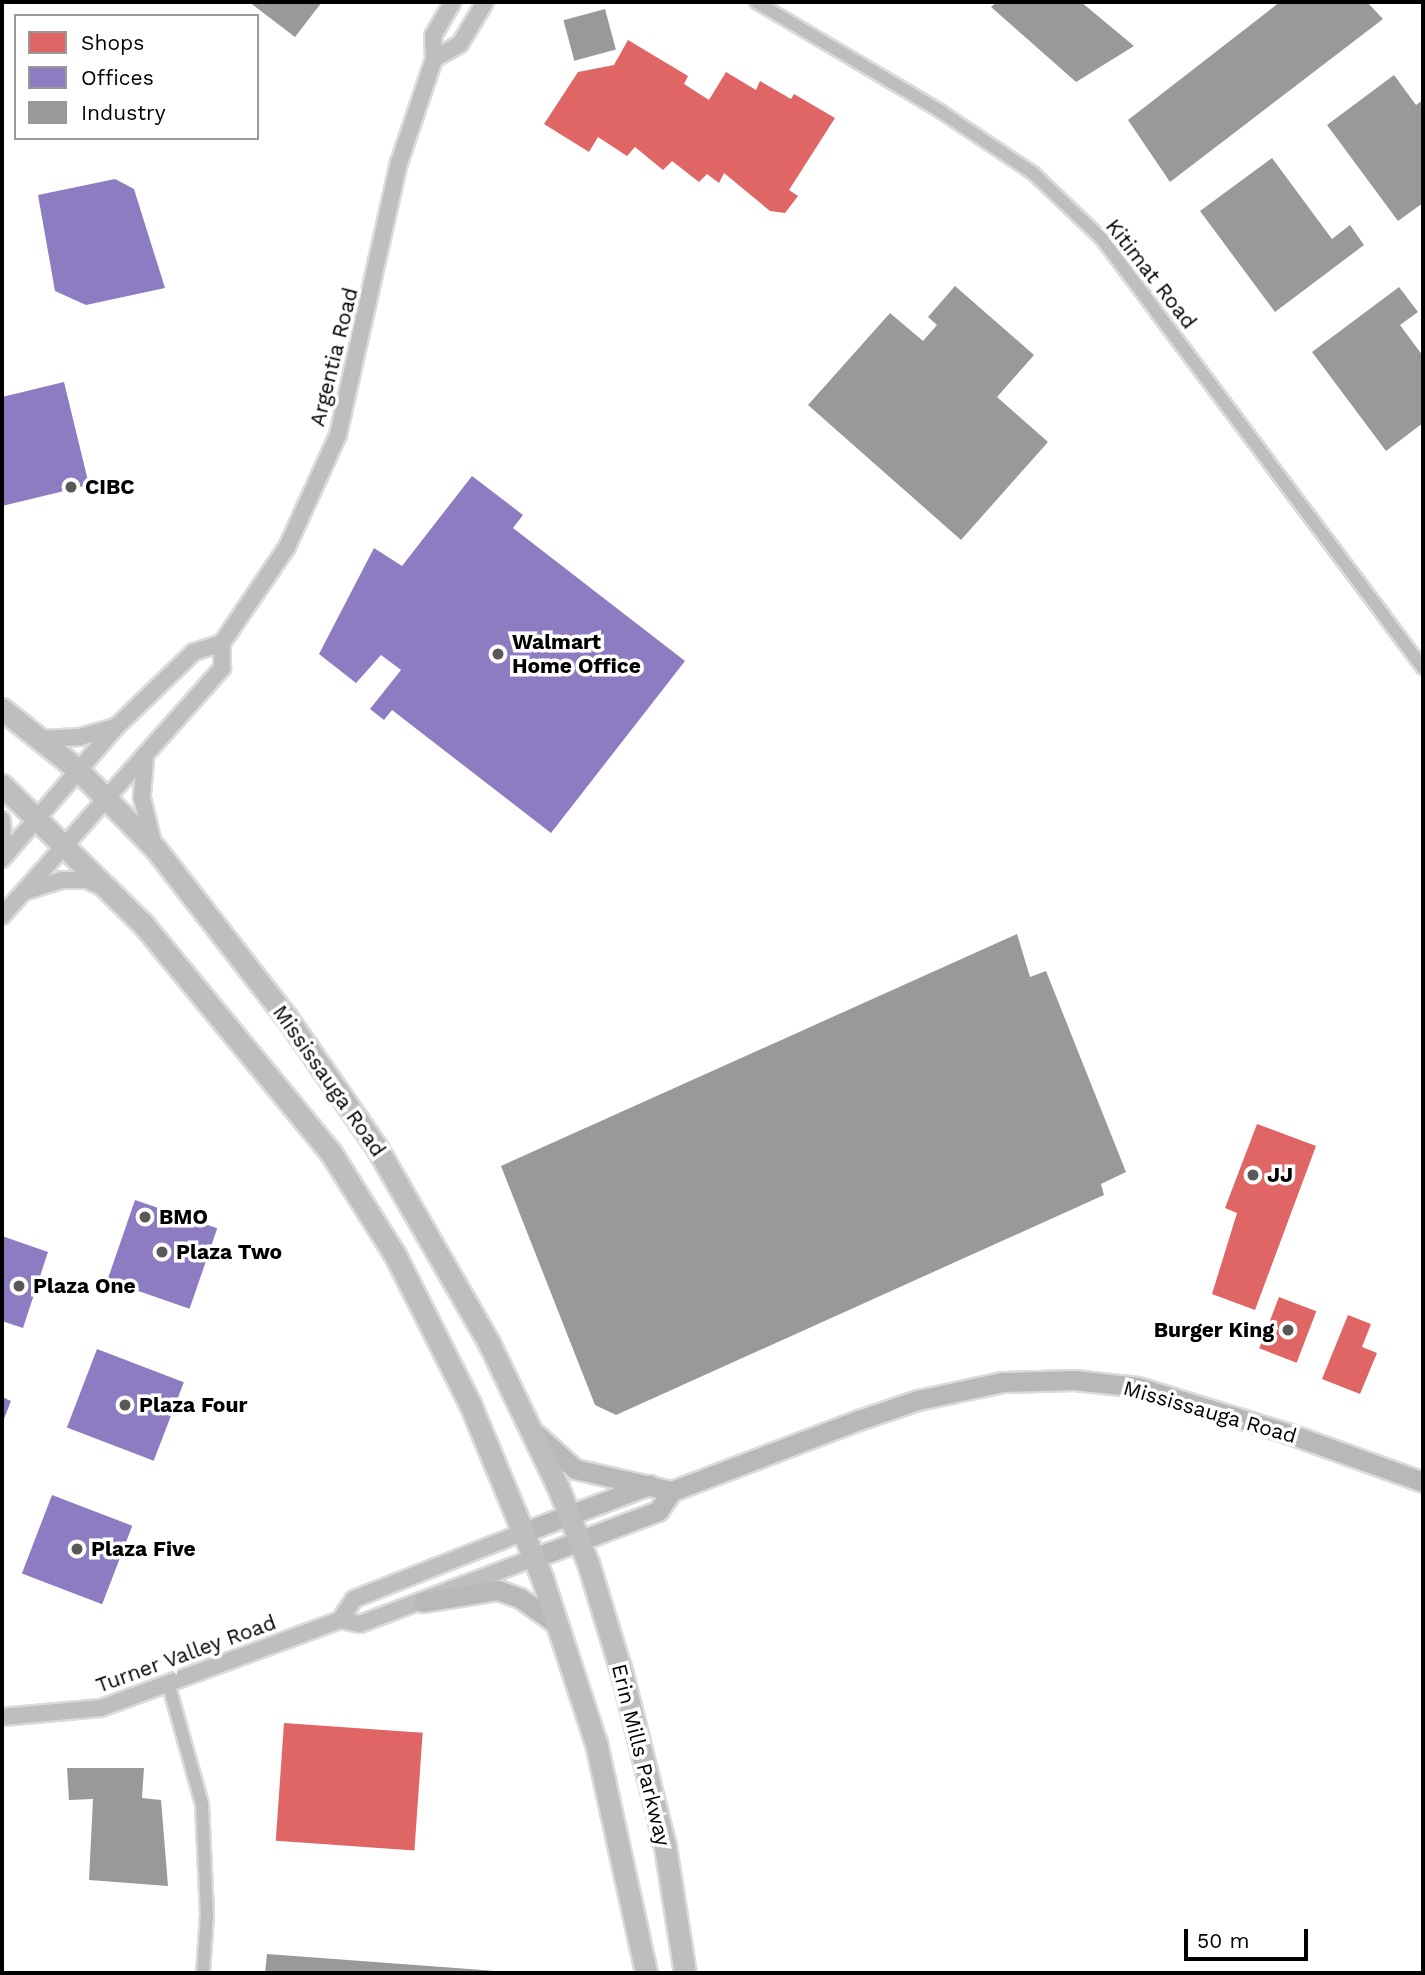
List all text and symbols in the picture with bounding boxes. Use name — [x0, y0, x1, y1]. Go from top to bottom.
legend — [14, 14, 259, 140]
text: Shops — [81, 30, 144, 55]
text: Offices — [81, 65, 154, 90]
text: Industry — [81, 100, 166, 125]
street label: Kitimat Road — [1100, 214, 1202, 334]
street label: Argentia Road — [305, 285, 363, 429]
place label: CIBC — [85, 474, 135, 500]
marker: CIBC — [63, 479, 79, 495]
place label: Walmart Home Office — [512, 629, 641, 679]
marker: Walmart Home Office — [490, 646, 506, 662]
street label: Mississauga Road — [267, 1000, 391, 1162]
place label: JJ — [1267, 1162, 1293, 1188]
marker: JJ — [1245, 1167, 1261, 1183]
place label: BMO — [159, 1204, 208, 1230]
marker: BMO — [137, 1209, 153, 1225]
place label: Plaza Two — [176, 1239, 283, 1265]
marker: Plaza Two — [154, 1244, 170, 1260]
place label: Plaza One — [33, 1273, 136, 1299]
marker: Plaza One — [11, 1278, 27, 1294]
place label: Burger King — [1153, 1317, 1274, 1343]
marker: Burger King — [1280, 1322, 1296, 1338]
street label: Mississauga Road — [1120, 1375, 1300, 1449]
place label: Plaza Four — [139, 1392, 248, 1418]
marker: Plaza Four — [117, 1397, 133, 1413]
place label: Plaza Five — [91, 1536, 196, 1562]
marker: Plaza Five — [69, 1541, 85, 1557]
street label: Turner Valley Road — [92, 1609, 280, 1699]
street label: Erin Mills Parkway — [606, 1661, 676, 1849]
scale bar — [1187, 1916, 1311, 1960]
text: 50 m — [1197, 1928, 1249, 1953]

